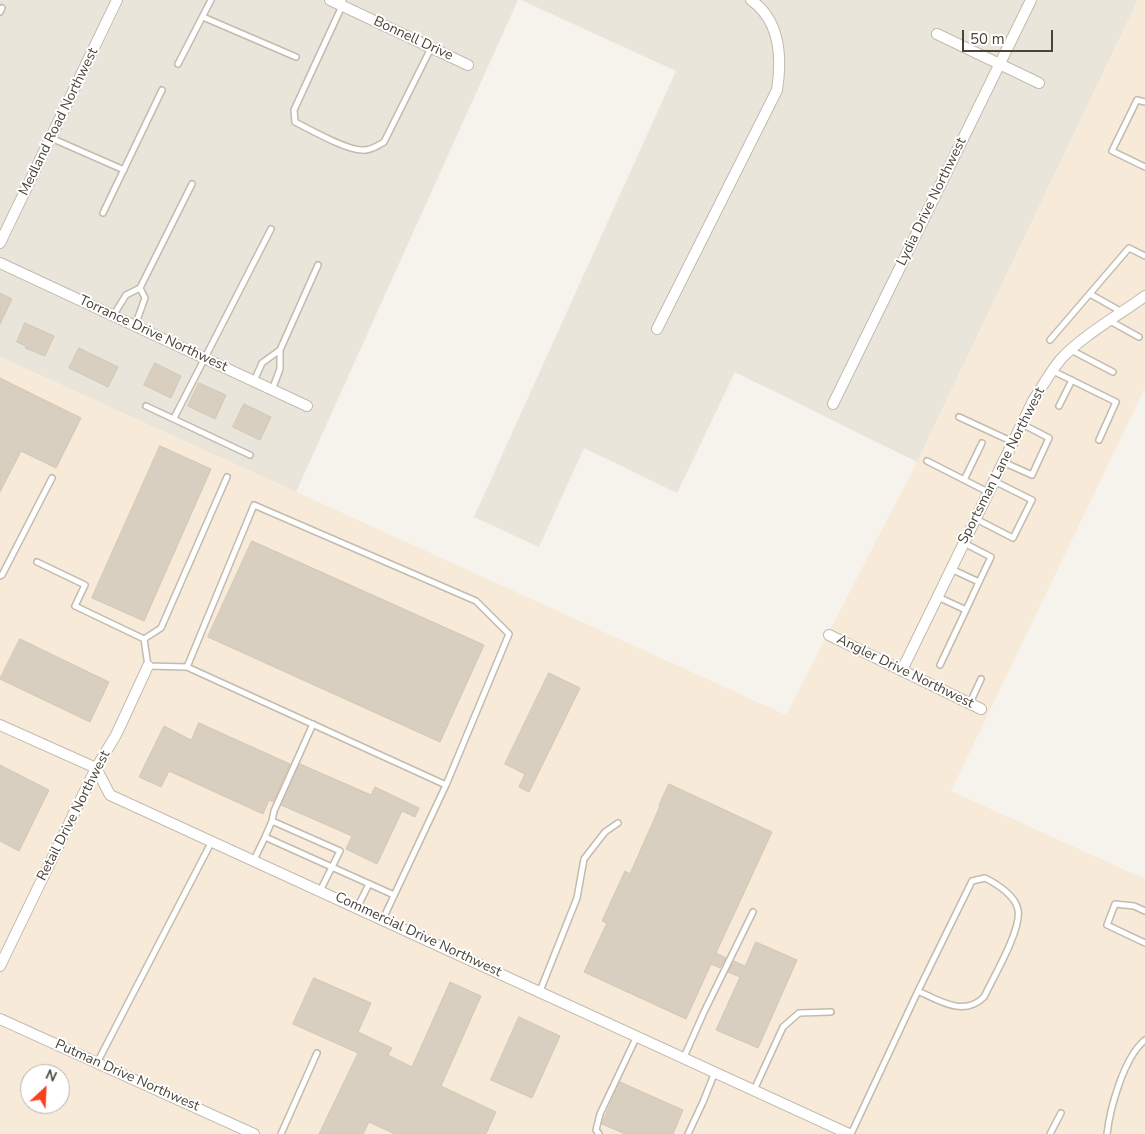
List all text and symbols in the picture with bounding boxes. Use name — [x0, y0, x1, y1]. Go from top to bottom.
street label: Bonnell Drive — [371, 13, 455, 65]
scale bar — [965, 20, 1056, 52]
text: 50 m — [970, 29, 1005, 49]
street label: Medland Road Northwest — [16, 46, 102, 198]
street label: Lydia Drive Northwest — [894, 135, 970, 269]
street label: Torrance Drive Northwest — [76, 292, 230, 376]
street label: Sportsman Lane Northwest — [955, 385, 1049, 547]
street label: Angler Drive Northwest — [834, 632, 976, 712]
street label: Retail Drive Northwest — [34, 748, 114, 884]
street label: Commercial Drive Northwest — [332, 889, 504, 981]
street label: Putman Drive Northwest — [52, 1037, 202, 1115]
north arrow — [20, 1064, 70, 1114]

